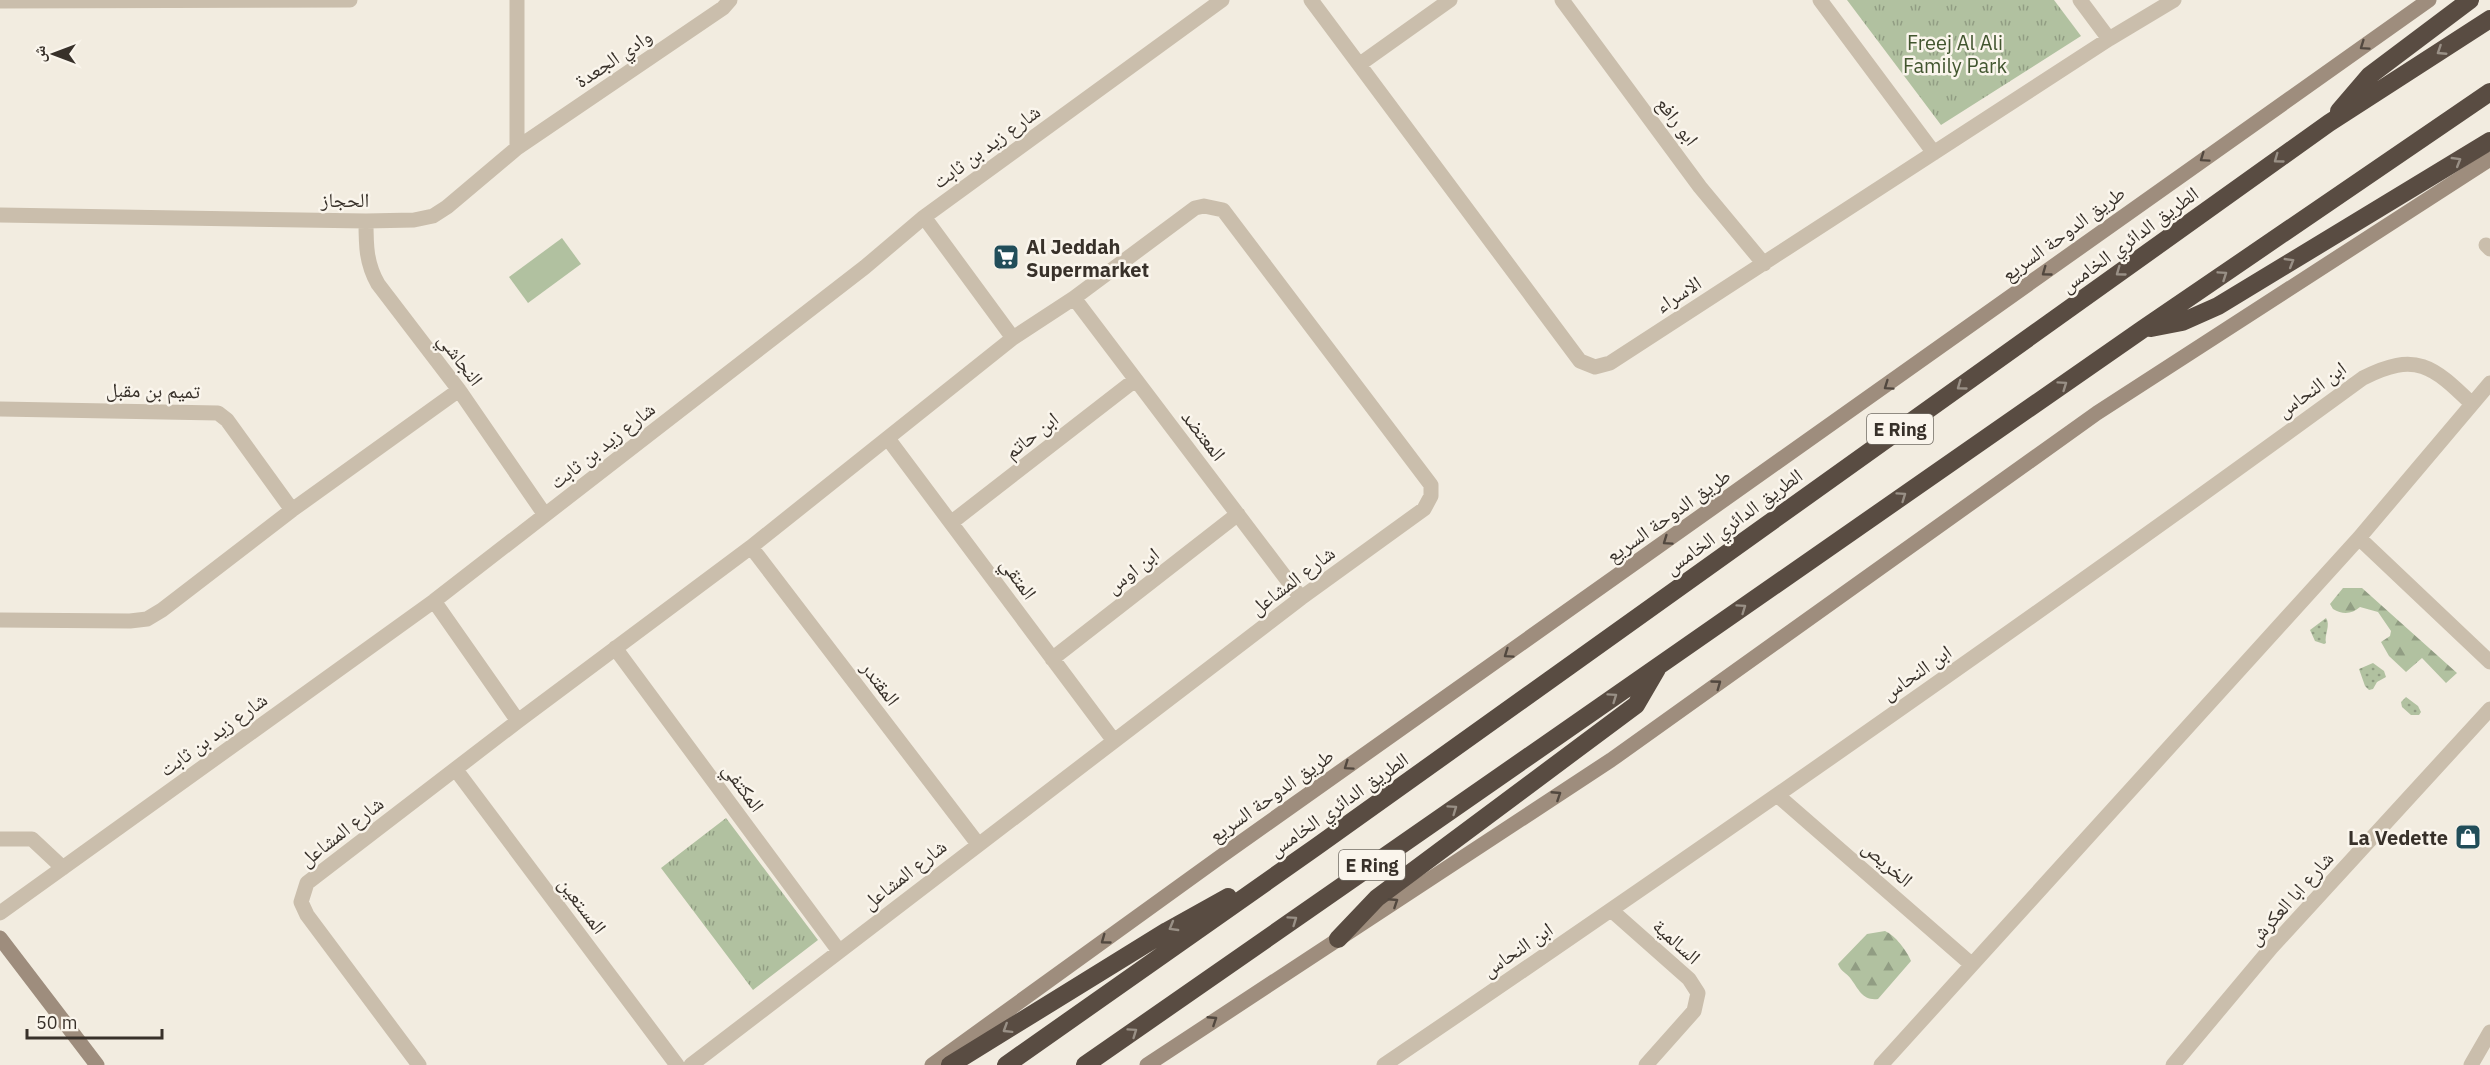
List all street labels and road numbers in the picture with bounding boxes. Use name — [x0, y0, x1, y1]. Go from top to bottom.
street label: وادي الجعدة — [569, 22, 659, 96]
street label: ابو رافع — [1651, 91, 1705, 151]
street label: شارع زيد بن ثابت — [927, 98, 1045, 194]
street label: طريق الدوحة السريع — [1996, 179, 2130, 287]
street label: الطريق الدائري الخامس — [2054, 180, 2205, 301]
street label: الحجاز — [320, 186, 369, 213]
street label: الاسراء — [1650, 269, 1706, 319]
street label: النجاشي — [430, 327, 490, 393]
street label: ابن النحاس — [2271, 355, 2351, 423]
street label: تميم بن مقبل — [106, 376, 200, 405]
street label: شارع زيد بن ثابت — [544, 395, 660, 495]
street label: المعتضد — [1176, 404, 1232, 466]
street label: ابن حاتم — [998, 405, 1064, 465]
road number: E Ring — [1867, 414, 1933, 444]
street label: طريق الدوحة السريع — [1600, 462, 1736, 568]
street label: الطريق الدائري الخامس — [1658, 462, 1809, 583]
street label: شارع المشاعل — [1244, 539, 1340, 621]
street label: ابن اوس — [1100, 541, 1164, 599]
street label: المتقي — [992, 551, 1043, 606]
street label: ابن النحاس — [1875, 638, 1957, 706]
street label: المقتدر — [855, 654, 907, 711]
street label: شارع زيد بن ثابت — [154, 686, 272, 782]
street label: طريق الدوحة السريع — [1203, 742, 1339, 848]
street label: الطريق الدائري الخامس — [1263, 746, 1415, 865]
street label: المكتفي — [714, 757, 771, 819]
street label: شارع المشاعل — [293, 790, 389, 872]
street label: شارع المشاعل — [856, 833, 952, 915]
street label: الخريص — [1857, 833, 1919, 893]
street label: شارع ابا العكرش — [2241, 845, 2339, 951]
road number: E Ring — [1339, 850, 1405, 880]
street label: المستعين — [553, 871, 613, 939]
street label: السالمية — [1647, 912, 1707, 970]
street label: ابن النحاس — [1476, 915, 1558, 983]

